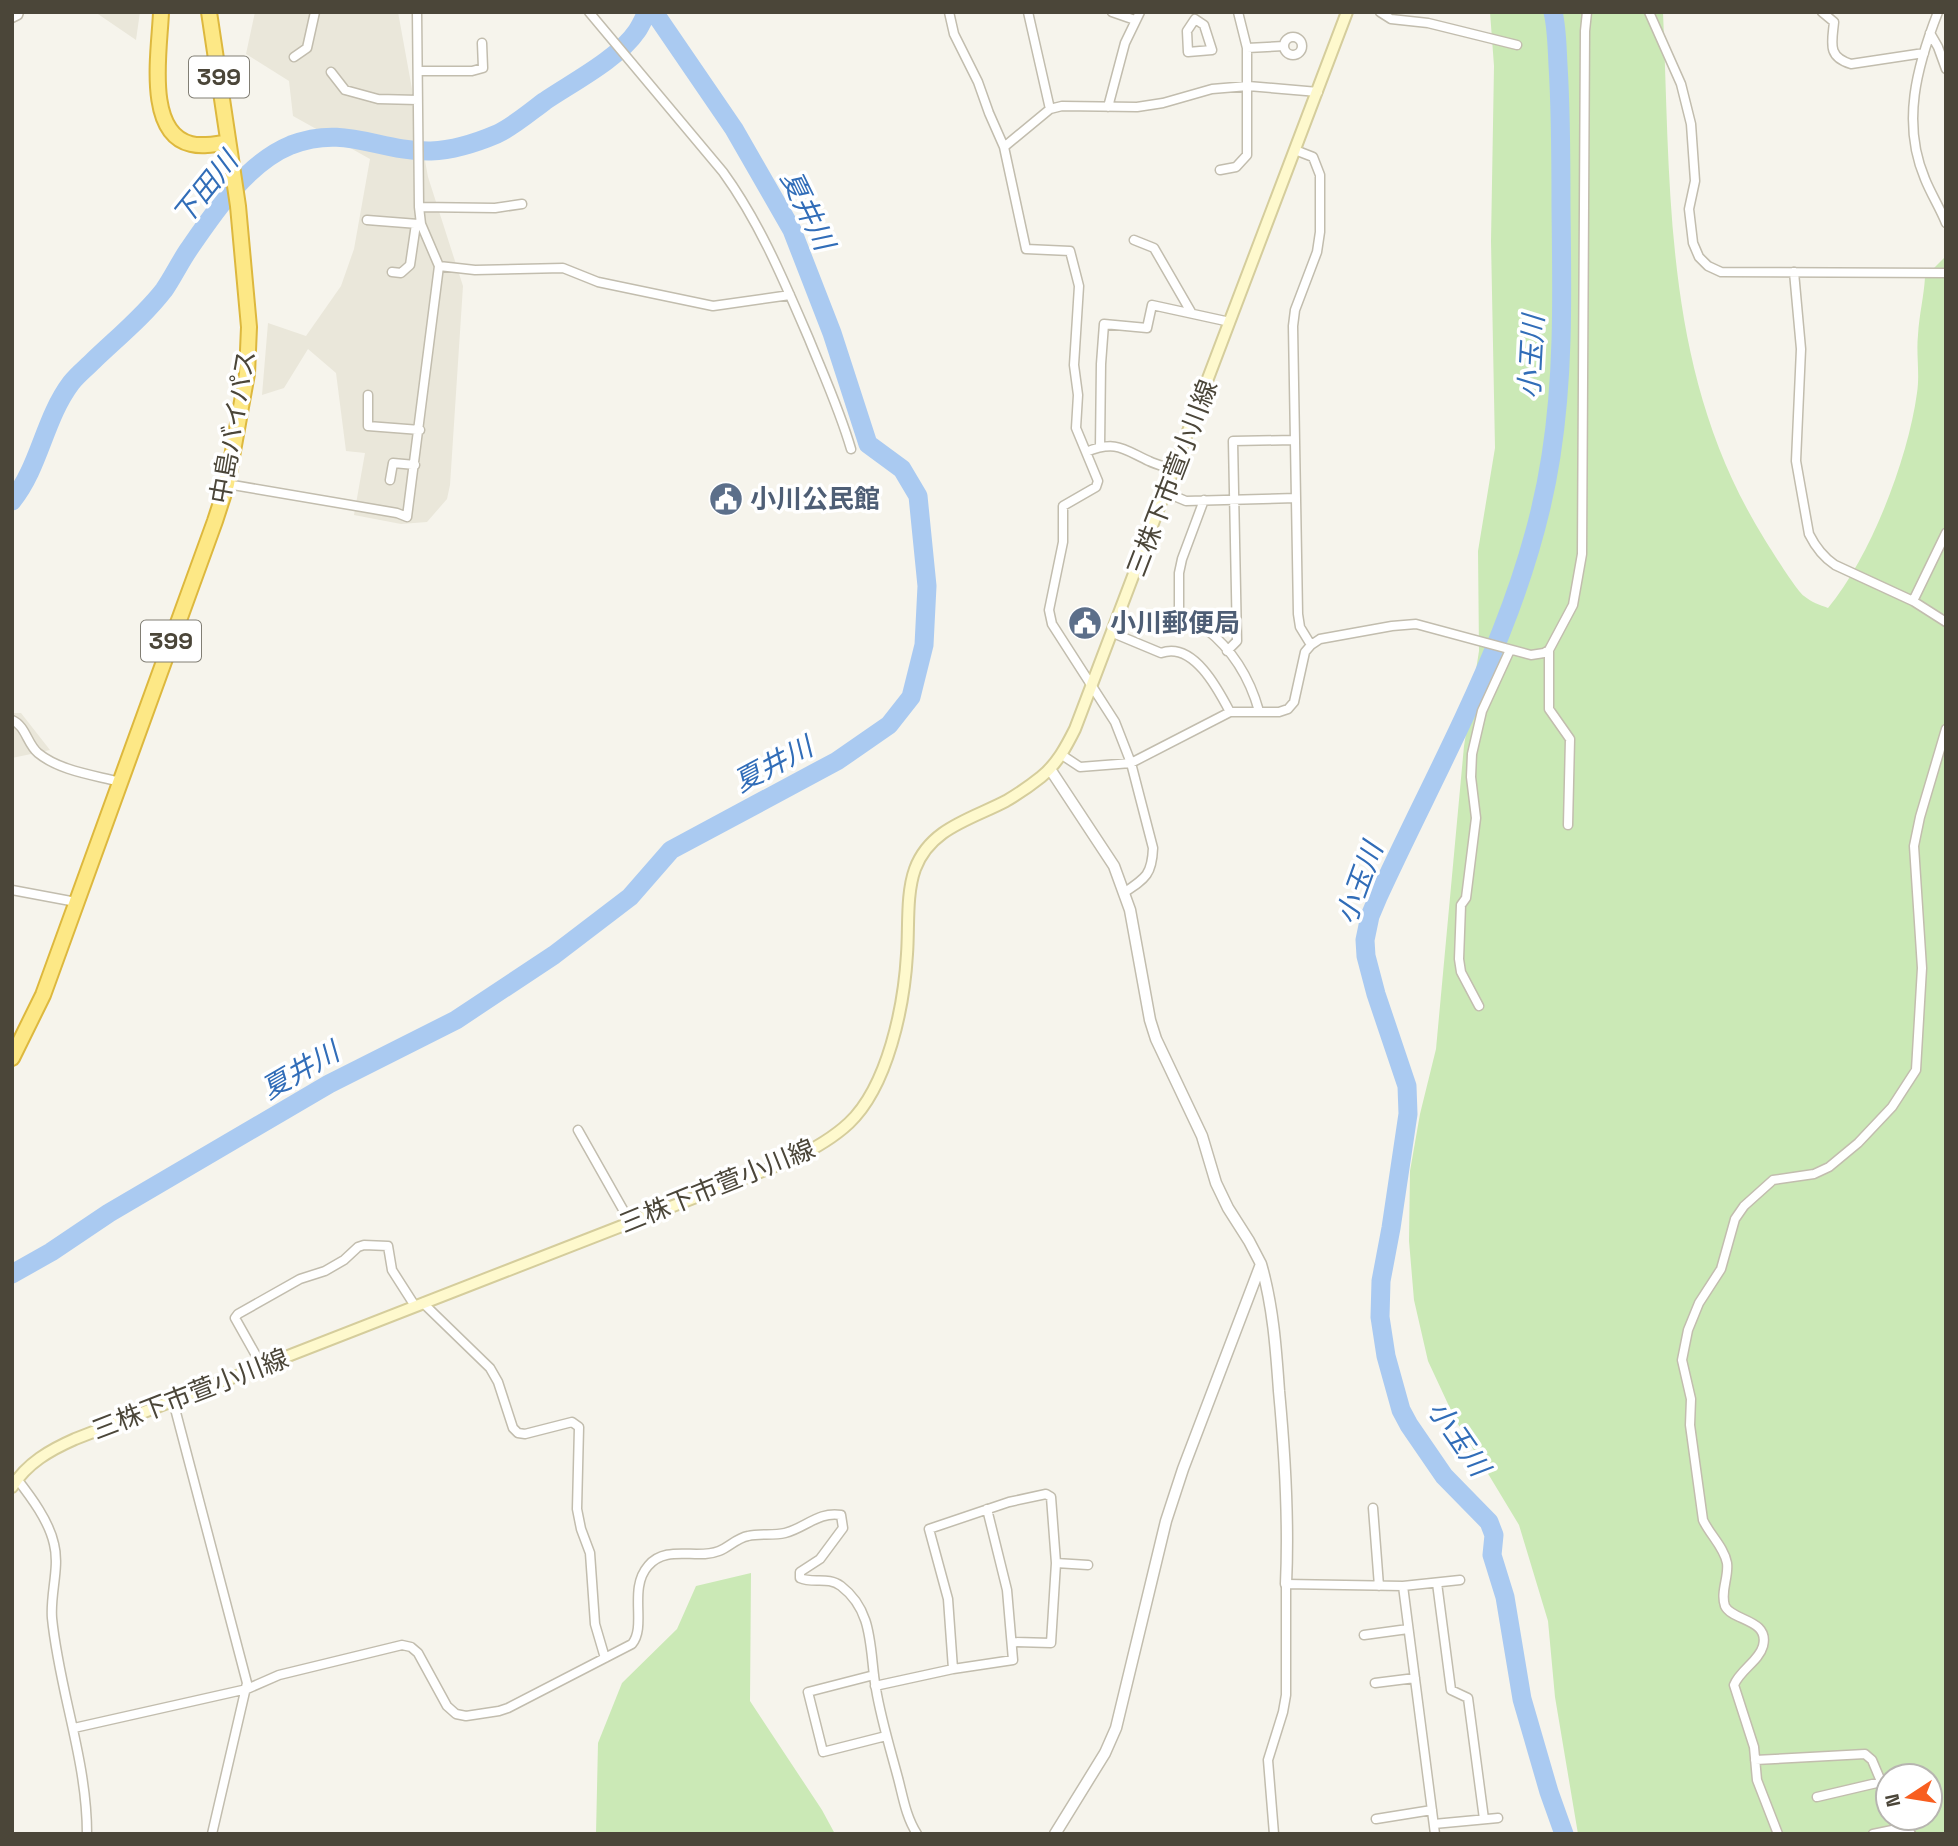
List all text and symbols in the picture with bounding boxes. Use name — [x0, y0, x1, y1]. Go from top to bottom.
road number: 399 — [189, 56, 249, 98]
water label: 下田川 — [165, 142, 247, 232]
water label: 夏井川 — [773, 164, 844, 258]
water label: 小玉川 — [1511, 311, 1551, 400]
street label: 中島バイパス — [203, 347, 263, 507]
street label: 三株下市萱小川線 — [1119, 375, 1225, 581]
public building icon: 小川公民館 — [707, 480, 745, 518]
place label: 小川公民館 — [750, 482, 880, 516]
public building icon: 小川郵便局 — [1066, 604, 1104, 642]
place label: 小川郵便局 — [1110, 606, 1240, 640]
road number: 399 — [141, 620, 201, 662]
water label: 夏井川 — [727, 727, 821, 800]
water label: 小玉川 — [1328, 835, 1391, 929]
water label: 夏井川 — [255, 1032, 348, 1107]
street label: 三株下市萱小川線 — [614, 1131, 820, 1241]
street label: 三株下市萱小川線 — [87, 1341, 293, 1447]
water label: 小玉川 — [1420, 1393, 1500, 1485]
north arrow — [1874, 1762, 1944, 1832]
text: N — [1879, 1792, 1906, 1809]

